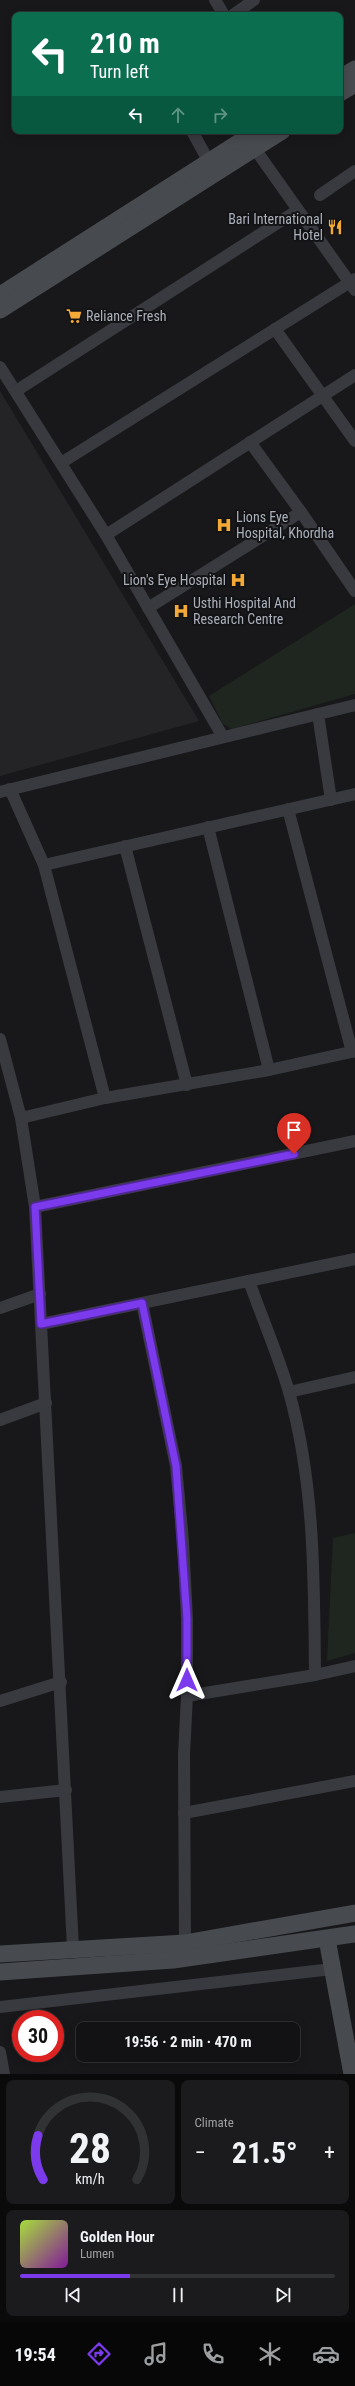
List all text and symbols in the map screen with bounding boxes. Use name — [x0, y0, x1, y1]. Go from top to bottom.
text: 210 m — [90, 27, 160, 60]
icon: left — [24, 28, 76, 80]
text: Turn left — [90, 61, 149, 82]
icon: left — [125, 104, 147, 126]
icon: ahead — [167, 104, 189, 126]
icon: right — [209, 104, 231, 126]
place label: Bari International Hotel — [228, 211, 323, 243]
restaurant icon: Bari International Hotel — [326, 218, 344, 236]
supermarket icon: Reliance Fresh — [65, 307, 83, 325]
place label: Reliance Fresh — [86, 308, 167, 324]
place label: Lions Eye Hospital, Khordha — [236, 509, 334, 541]
hospital icon: Lions Eye Hospital, Khordha — [215, 516, 233, 534]
hospital icon: Lion's Eye Hospital — [229, 571, 247, 589]
place label: Lion's Eye Hospital — [123, 572, 226, 588]
place label: Usthi Hospital And Research Centre — [193, 595, 296, 627]
hospital icon: Usthi Hospital And Research Centre — [172, 602, 190, 620]
pin — [277, 1113, 311, 1154]
icon: arrive — [283, 1119, 305, 1141]
position arrow — [166, 1659, 208, 1701]
speed limit sign: 30 — [12, 2010, 64, 2062]
text: 19:56 · 2 min · 470 m — [124, 2033, 252, 2051]
text: Climate — [195, 2115, 234, 2130]
text: 28 — [69, 2124, 111, 2173]
text: 21.5° — [232, 2135, 298, 2170]
text: − — [195, 2140, 206, 2165]
text: + — [324, 2140, 335, 2165]
text: km/h — [76, 2171, 105, 2187]
text: Golden Hour — [80, 2228, 155, 2246]
text: Lumen — [80, 2246, 114, 2261]
icon: previous — [62, 2284, 84, 2306]
icon: pause — [167, 2284, 189, 2306]
icon: next — [272, 2284, 294, 2306]
icon: directions — [85, 2340, 113, 2368]
icon: music — [142, 2340, 170, 2368]
icon: phone — [199, 2340, 227, 2368]
icon: climate — [256, 2340, 284, 2368]
icon: car — [312, 2340, 340, 2368]
text: 19:54 — [14, 2344, 56, 2365]

